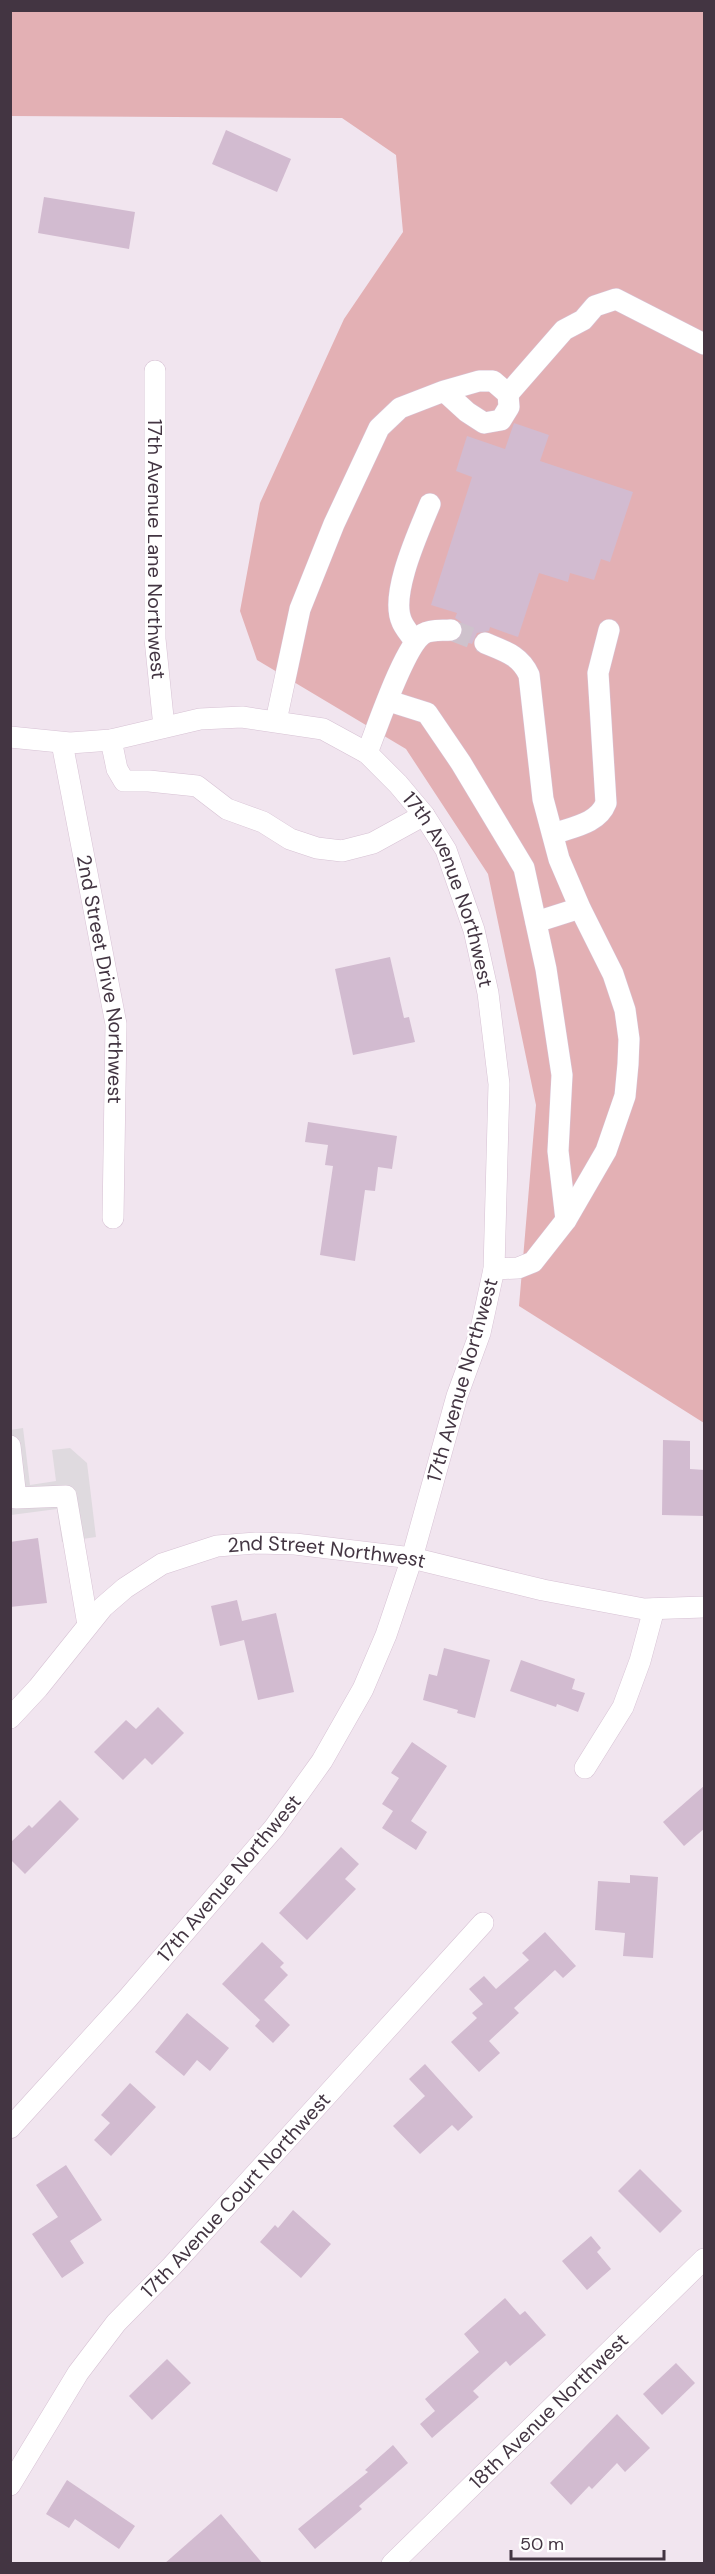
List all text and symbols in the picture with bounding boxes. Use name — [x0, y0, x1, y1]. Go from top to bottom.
street label: 17th Avenue Lane Northwest — [142, 419, 172, 681]
street label: 17th Avenue Northwest — [397, 786, 499, 990]
street label: 2nd Street Drive Northwest — [71, 853, 129, 1104]
street label: 17th Avenue Northwest — [420, 1275, 504, 1485]
street label: 2nd Street Northwest — [226, 1530, 429, 1574]
street label: 17th Avenue Northwest — [151, 1789, 307, 1967]
street label: 17th Avenue Court Northwest — [135, 2087, 336, 2303]
street label: 18th Avenue Northwest — [463, 2327, 634, 2495]
scale bar — [511, 2523, 664, 2561]
text: 50 m — [520, 2532, 564, 2556]

